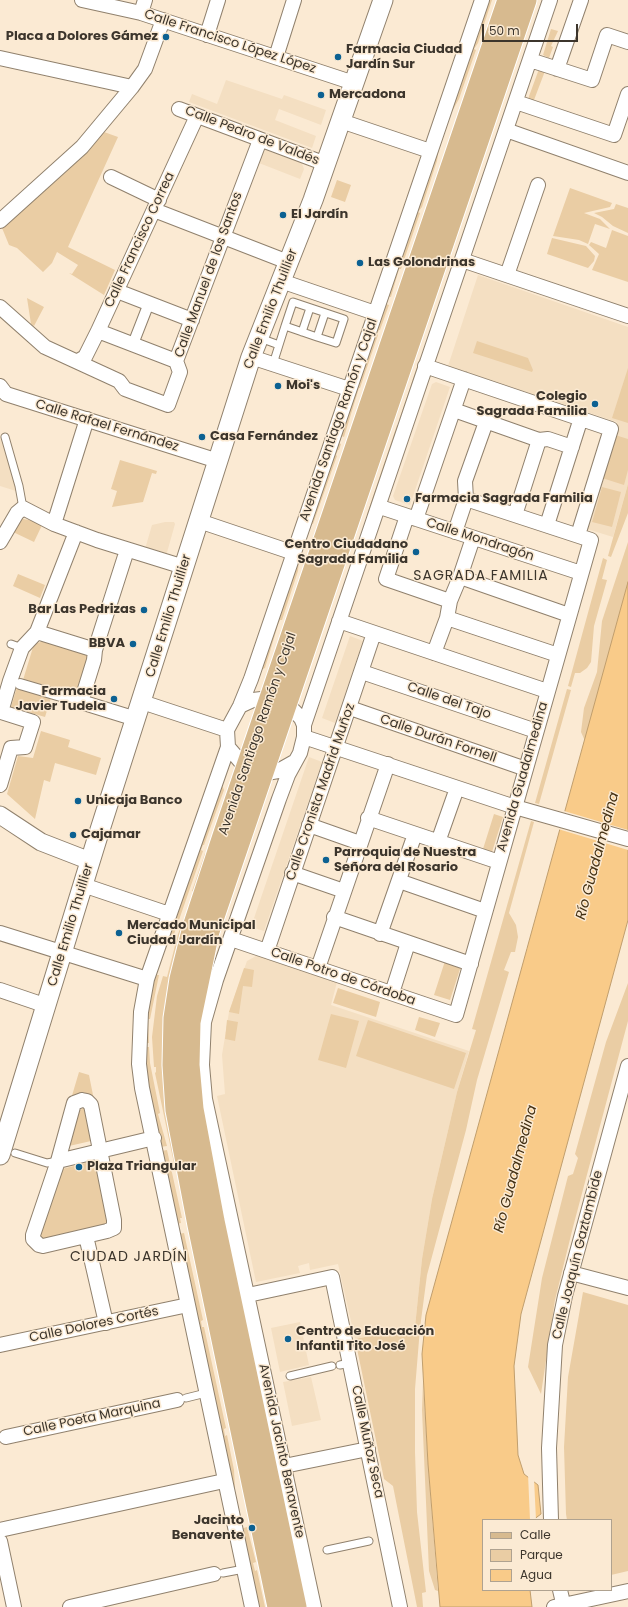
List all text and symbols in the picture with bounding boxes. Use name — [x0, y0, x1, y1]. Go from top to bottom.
street label: Calle Francisco López López — [142, 7, 318, 77]
scale bar — [484, 16, 580, 42]
text: 50 m — [489, 22, 520, 39]
place label: Placa a Dolores Gámez — [6, 29, 158, 45]
marker: Placa a Dolores Gámez — [161, 32, 171, 42]
place label: Farmacia Ciudad Jardín Sur — [346, 42, 462, 73]
marker: Farmacia Ciudad Jardín Sur — [333, 52, 343, 62]
place label: Mercadona — [329, 87, 406, 103]
marker: Mercadona — [316, 90, 326, 100]
street label: Calle Pedro de Valdés — [183, 103, 321, 169]
street label: Calle Francisco Correa — [102, 170, 178, 310]
street label: Calle Manuel de los Santos — [172, 190, 246, 360]
place label: El Jardín — [291, 207, 348, 223]
marker: El Jardín — [278, 210, 288, 220]
street label: Calle Emilio Thuillier — [241, 247, 301, 371]
place label: Las Golondrinas — [368, 255, 475, 271]
marker: Las Golondrinas — [355, 258, 365, 268]
street label: Avenida Santiago Ramón y Cajal — [297, 316, 381, 524]
place label: Moi's — [286, 378, 320, 394]
marker: Moi's — [273, 381, 283, 391]
place label: Colegio Sagrada Familia — [477, 389, 587, 420]
street label: Calle Rafael Fernández — [34, 397, 180, 455]
marker: Colegio Sagrada Familia — [590, 399, 600, 409]
place label: Casa Fernández — [210, 429, 318, 445]
marker: Casa Fernández — [197, 432, 207, 442]
place label: Farmacia Sagrada Familia — [415, 491, 593, 507]
marker: Farmacia Sagrada Familia — [402, 494, 412, 504]
street label: Calle Mondragón — [424, 515, 536, 565]
place label: Centro Ciudadano Sagrada Familia — [285, 537, 408, 568]
marker: Centro Ciudadano Sagrada Familia — [411, 547, 421, 557]
street label: Calle Emilio Thuillier — [143, 553, 195, 679]
district label: SAGRADA FAMILIA — [413, 568, 549, 584]
place label: Bar Las Pedrizas — [28, 602, 136, 618]
marker: Bar Las Pedrizas — [139, 605, 149, 615]
street label: Avenida Santiago Ramón y Cajal — [216, 630, 300, 838]
place label: BBVA — [89, 636, 125, 652]
marker: BBVA — [128, 639, 138, 649]
street label: Calle del Tajo — [405, 679, 493, 723]
place label: Farmacia Javier Tudela — [15, 684, 106, 715]
marker: Farmacia Javier Tudela — [109, 694, 119, 704]
street label: Avenida Guadalmedina — [494, 700, 552, 854]
street label: Calle Cronista Madrid Muñoz — [283, 701, 359, 883]
street label: Calle Durán Fornell — [378, 712, 498, 766]
water label: Río Guadalmedina — [573, 790, 623, 922]
place label: Unicaja Banco — [86, 793, 182, 809]
marker: Unicaja Banco — [73, 796, 83, 806]
place label: Cajamar — [81, 827, 141, 843]
marker: Cajamar — [68, 830, 78, 840]
place label: Parroquia de Nuestra Señora del Rosario — [334, 845, 476, 876]
marker: Parroquia de Nuestra Señora del Rosario — [321, 855, 331, 865]
street label: Calle Emilio Thuillier — [45, 862, 97, 988]
place label: Mercado Municipal Ciudad Jardín — [127, 918, 256, 949]
marker: Mercado Municipal Ciudad Jardín — [114, 928, 124, 938]
street label: Calle Potro de Córdoba — [269, 945, 417, 1009]
water label: Río Guadalmedina — [491, 1103, 541, 1235]
place label: Plaza Triangular — [87, 1159, 196, 1175]
marker: Plaza Triangular — [74, 1162, 84, 1172]
street label: Calle Joaquín Gaztambide — [549, 1169, 607, 1341]
district label: CIUDAD JARDÍN — [70, 1249, 188, 1265]
street label: Calle Dolores Cortés — [28, 1304, 160, 1346]
place label: Centro de Educación Infantil Tito José — [296, 1324, 434, 1355]
marker: Centro de Educación Infantil Tito José — [283, 1334, 293, 1344]
street label: Avenida Jacinto Benavente — [255, 1362, 307, 1540]
street label: Calle Muñoz Seca — [347, 1384, 387, 1500]
street label: Calle Poeta Marquina — [22, 1396, 162, 1440]
place label: Jacinto Benavente — [172, 1513, 244, 1544]
legend — [482, 1519, 612, 1591]
marker: Jacinto Benavente — [247, 1523, 257, 1533]
text: Calle — [520, 1526, 551, 1543]
text: Parque — [520, 1546, 563, 1563]
text: Agua — [520, 1566, 552, 1583]

